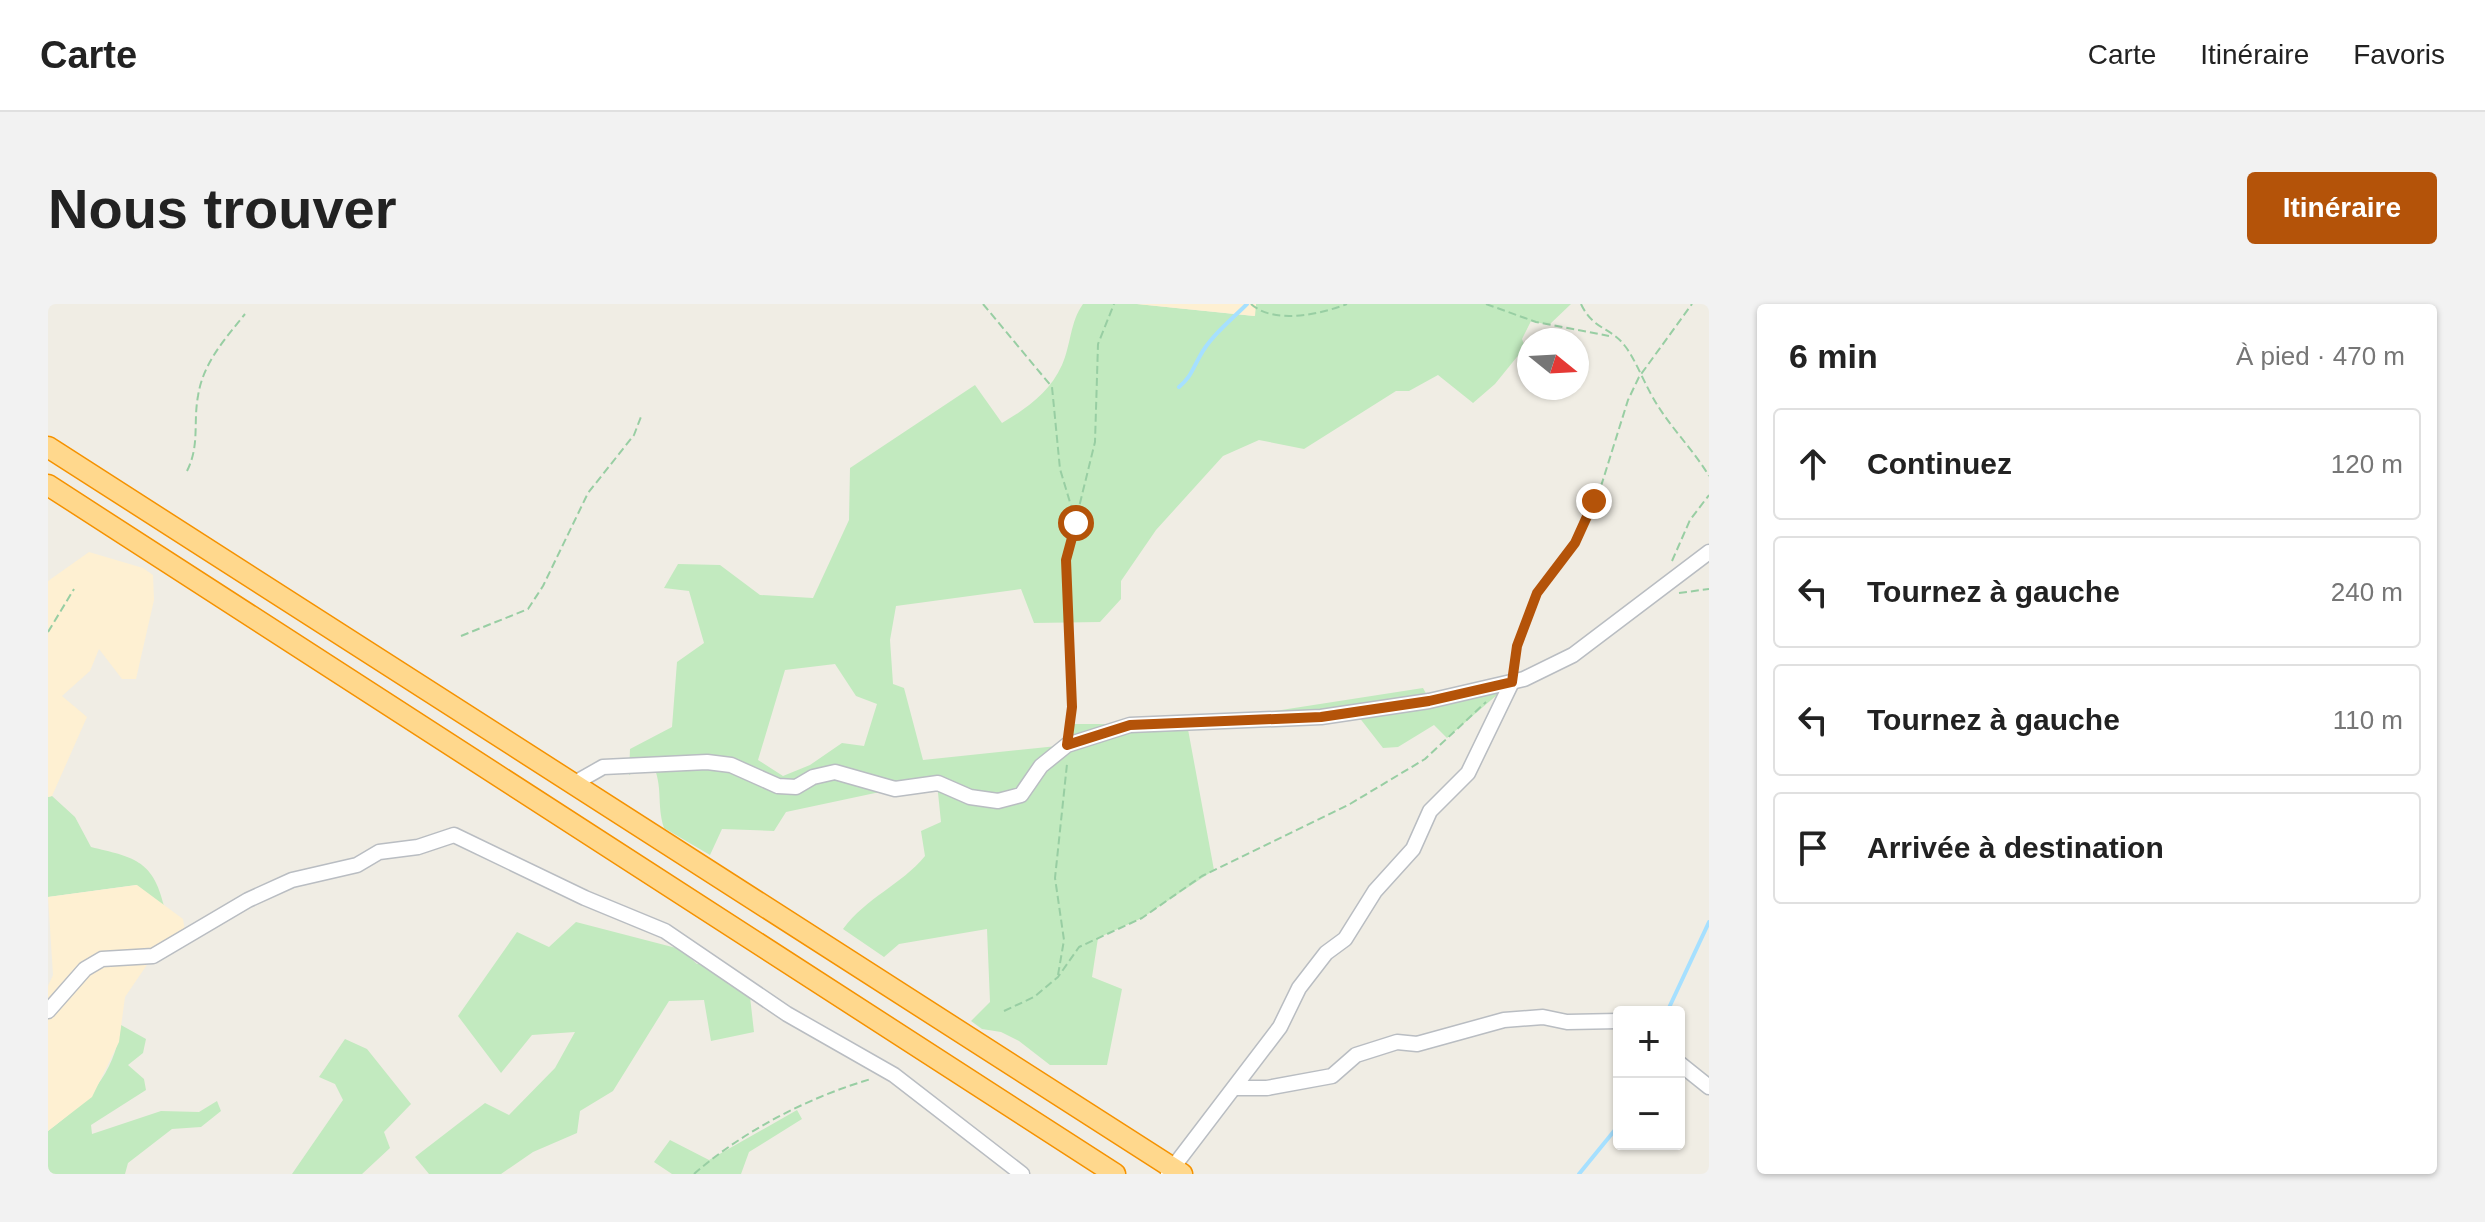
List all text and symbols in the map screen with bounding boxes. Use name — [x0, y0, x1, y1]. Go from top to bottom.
text: Carte — [40, 34, 137, 76]
text: Carte — [2088, 39, 2156, 70]
text: Itinéraire — [2200, 39, 2309, 70]
text: Favoris — [2353, 39, 2445, 70]
button: Itinéraire — [2247, 172, 2437, 244]
text: Nous trouver — [48, 177, 397, 240]
north arrow — [1517, 328, 1589, 400]
text: 6 min — [1789, 337, 1878, 375]
text: À pied · 470 m — [2236, 341, 2405, 371]
icon: ahead — [1791, 442, 1835, 486]
text: Continuez — [1867, 447, 2012, 480]
text: 120 m — [2331, 449, 2403, 479]
route end — [1576, 483, 1612, 519]
route start — [1058, 505, 1094, 541]
icon: left — [1791, 570, 1835, 614]
text: Tournez à gauche — [1867, 575, 2120, 608]
text: 240 m — [2331, 577, 2403, 607]
icon: left — [1791, 698, 1835, 742]
text: Tournez à gauche — [1867, 703, 2120, 736]
text: 110 m — [2333, 705, 2403, 735]
icon: arrive — [1791, 826, 1835, 870]
text: Arrivée à destination — [1867, 831, 2164, 864]
map controls — [1613, 1006, 1685, 1150]
button: + — [1613, 1006, 1685, 1078]
button: − — [1613, 1078, 1685, 1150]

